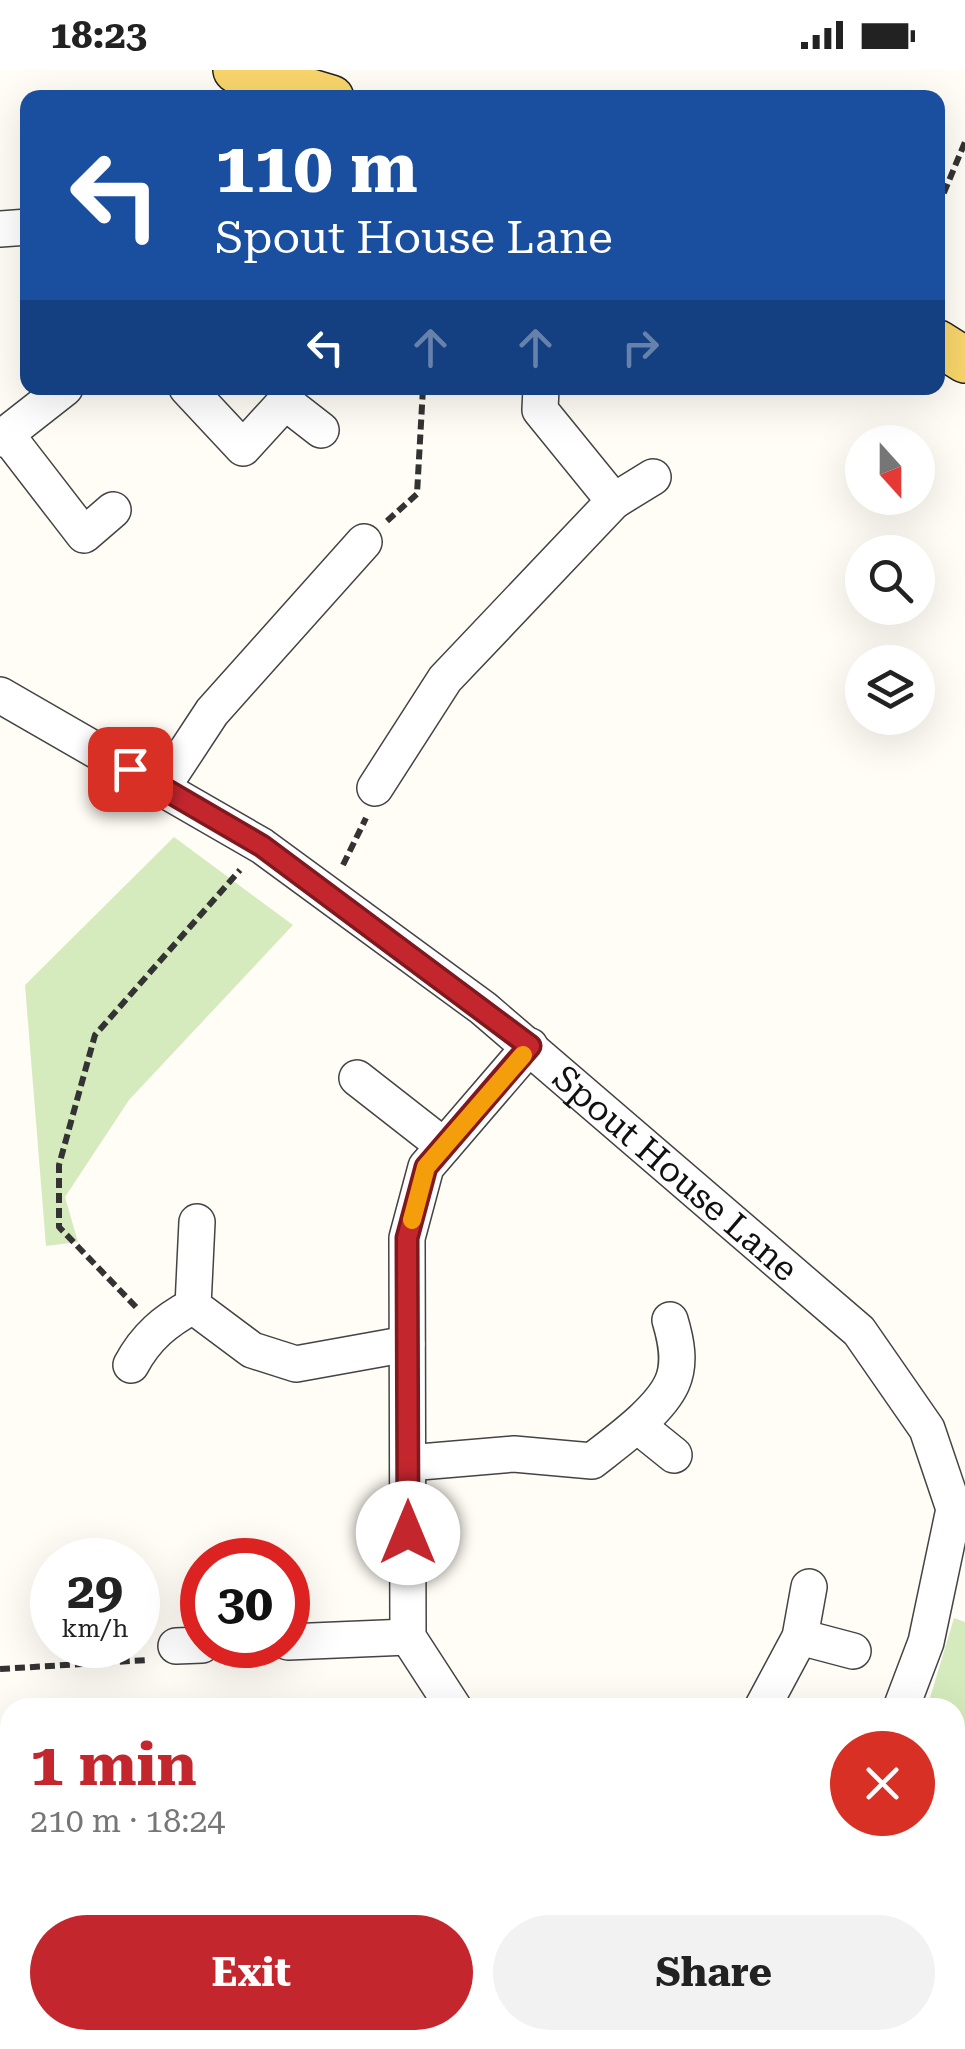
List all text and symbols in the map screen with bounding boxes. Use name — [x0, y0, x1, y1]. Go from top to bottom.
text: 18:23 — [50, 13, 147, 57]
text: 110 m — [215, 127, 418, 209]
icon: left — [50, 130, 180, 260]
text: Spout House Lane — [215, 211, 613, 264]
icon: left — [298, 320, 353, 375]
icon: ahead — [403, 320, 458, 375]
icon: ahead — [508, 320, 563, 375]
icon: right — [613, 320, 668, 375]
north arrow — [845, 425, 935, 515]
map controls — [845, 425, 935, 735]
button: search — [845, 535, 935, 625]
button: layers — [845, 645, 935, 735]
pin — [88, 727, 173, 812]
icon: arrive — [103, 742, 158, 797]
street label: Spout House Lane — [544, 1057, 806, 1290]
position arrow — [356, 1481, 460, 1585]
speed limit sign: 30 — [180, 1538, 310, 1668]
text: 29 — [67, 1562, 123, 1620]
text: km/h — [62, 1614, 128, 1643]
text: 1 min — [30, 1729, 197, 1800]
button: close — [830, 1731, 935, 1836]
text: 210 m · 18:24 — [30, 1802, 225, 1840]
button: Exit — [30, 1915, 473, 2030]
button: Share — [493, 1915, 935, 2030]

